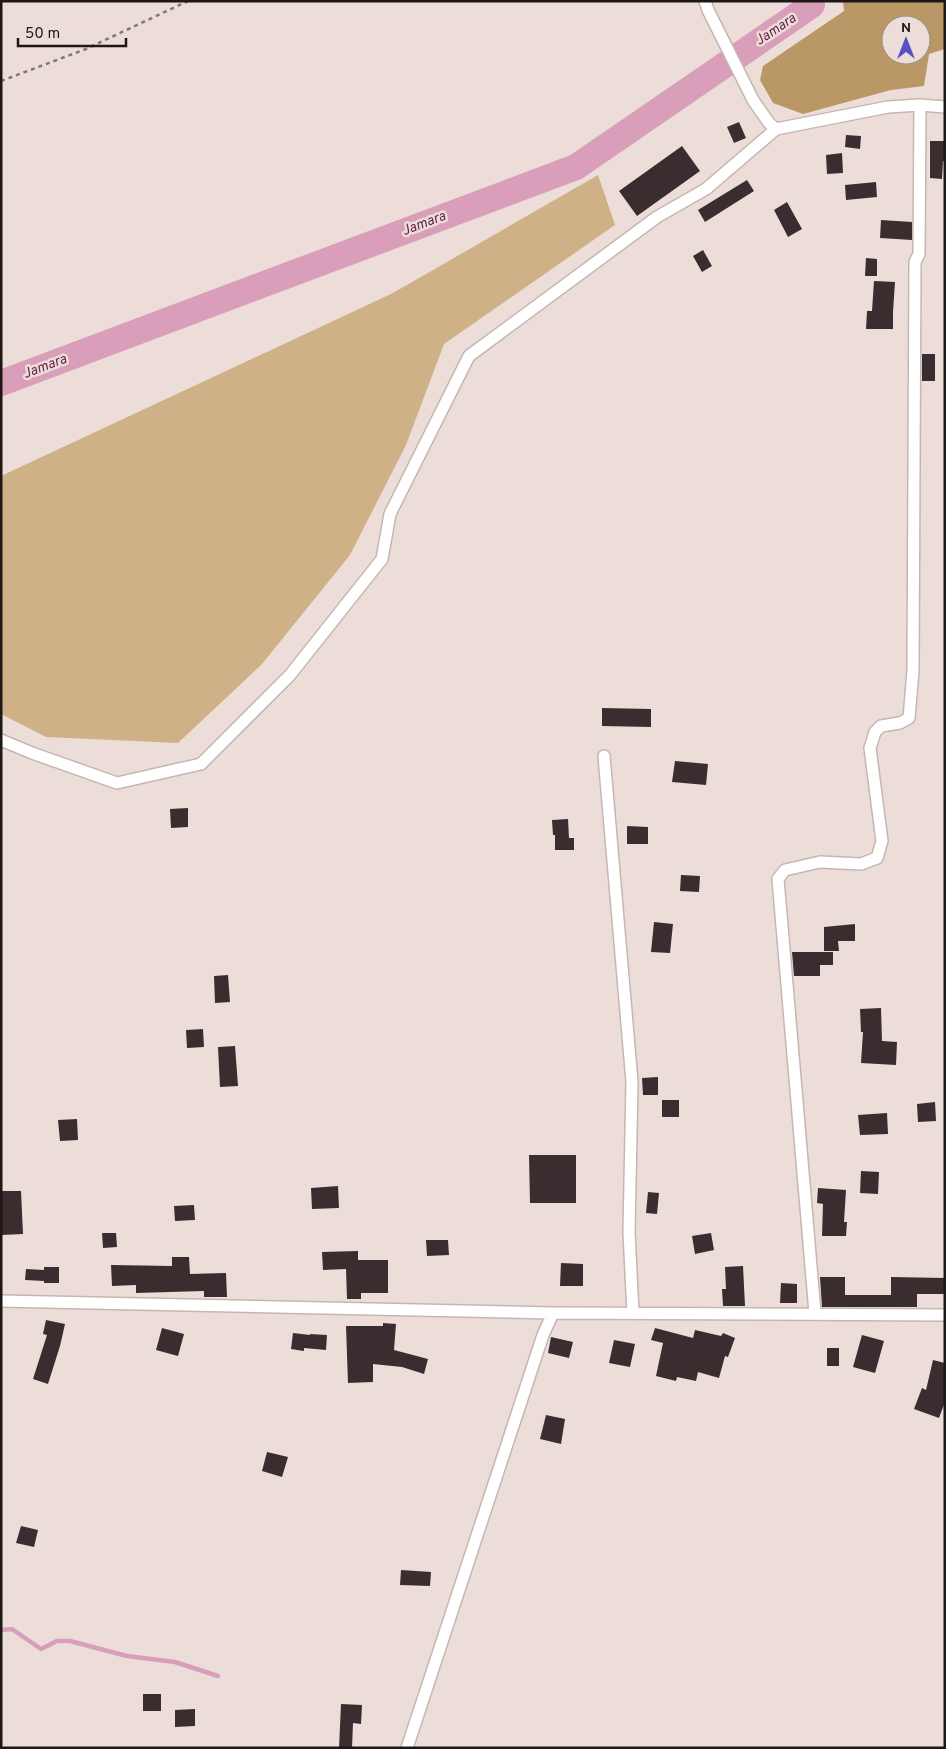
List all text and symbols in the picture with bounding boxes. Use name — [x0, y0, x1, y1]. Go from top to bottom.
water label: Jamara — [752, 10, 800, 50]
scale bar — [18, 15, 125, 47]
north arrow — [881, 15, 931, 65]
text: N — [901, 20, 911, 37]
text: 50 m — [25, 25, 60, 44]
water label: Jamara — [400, 208, 449, 240]
water label: Jamara — [21, 351, 70, 383]

